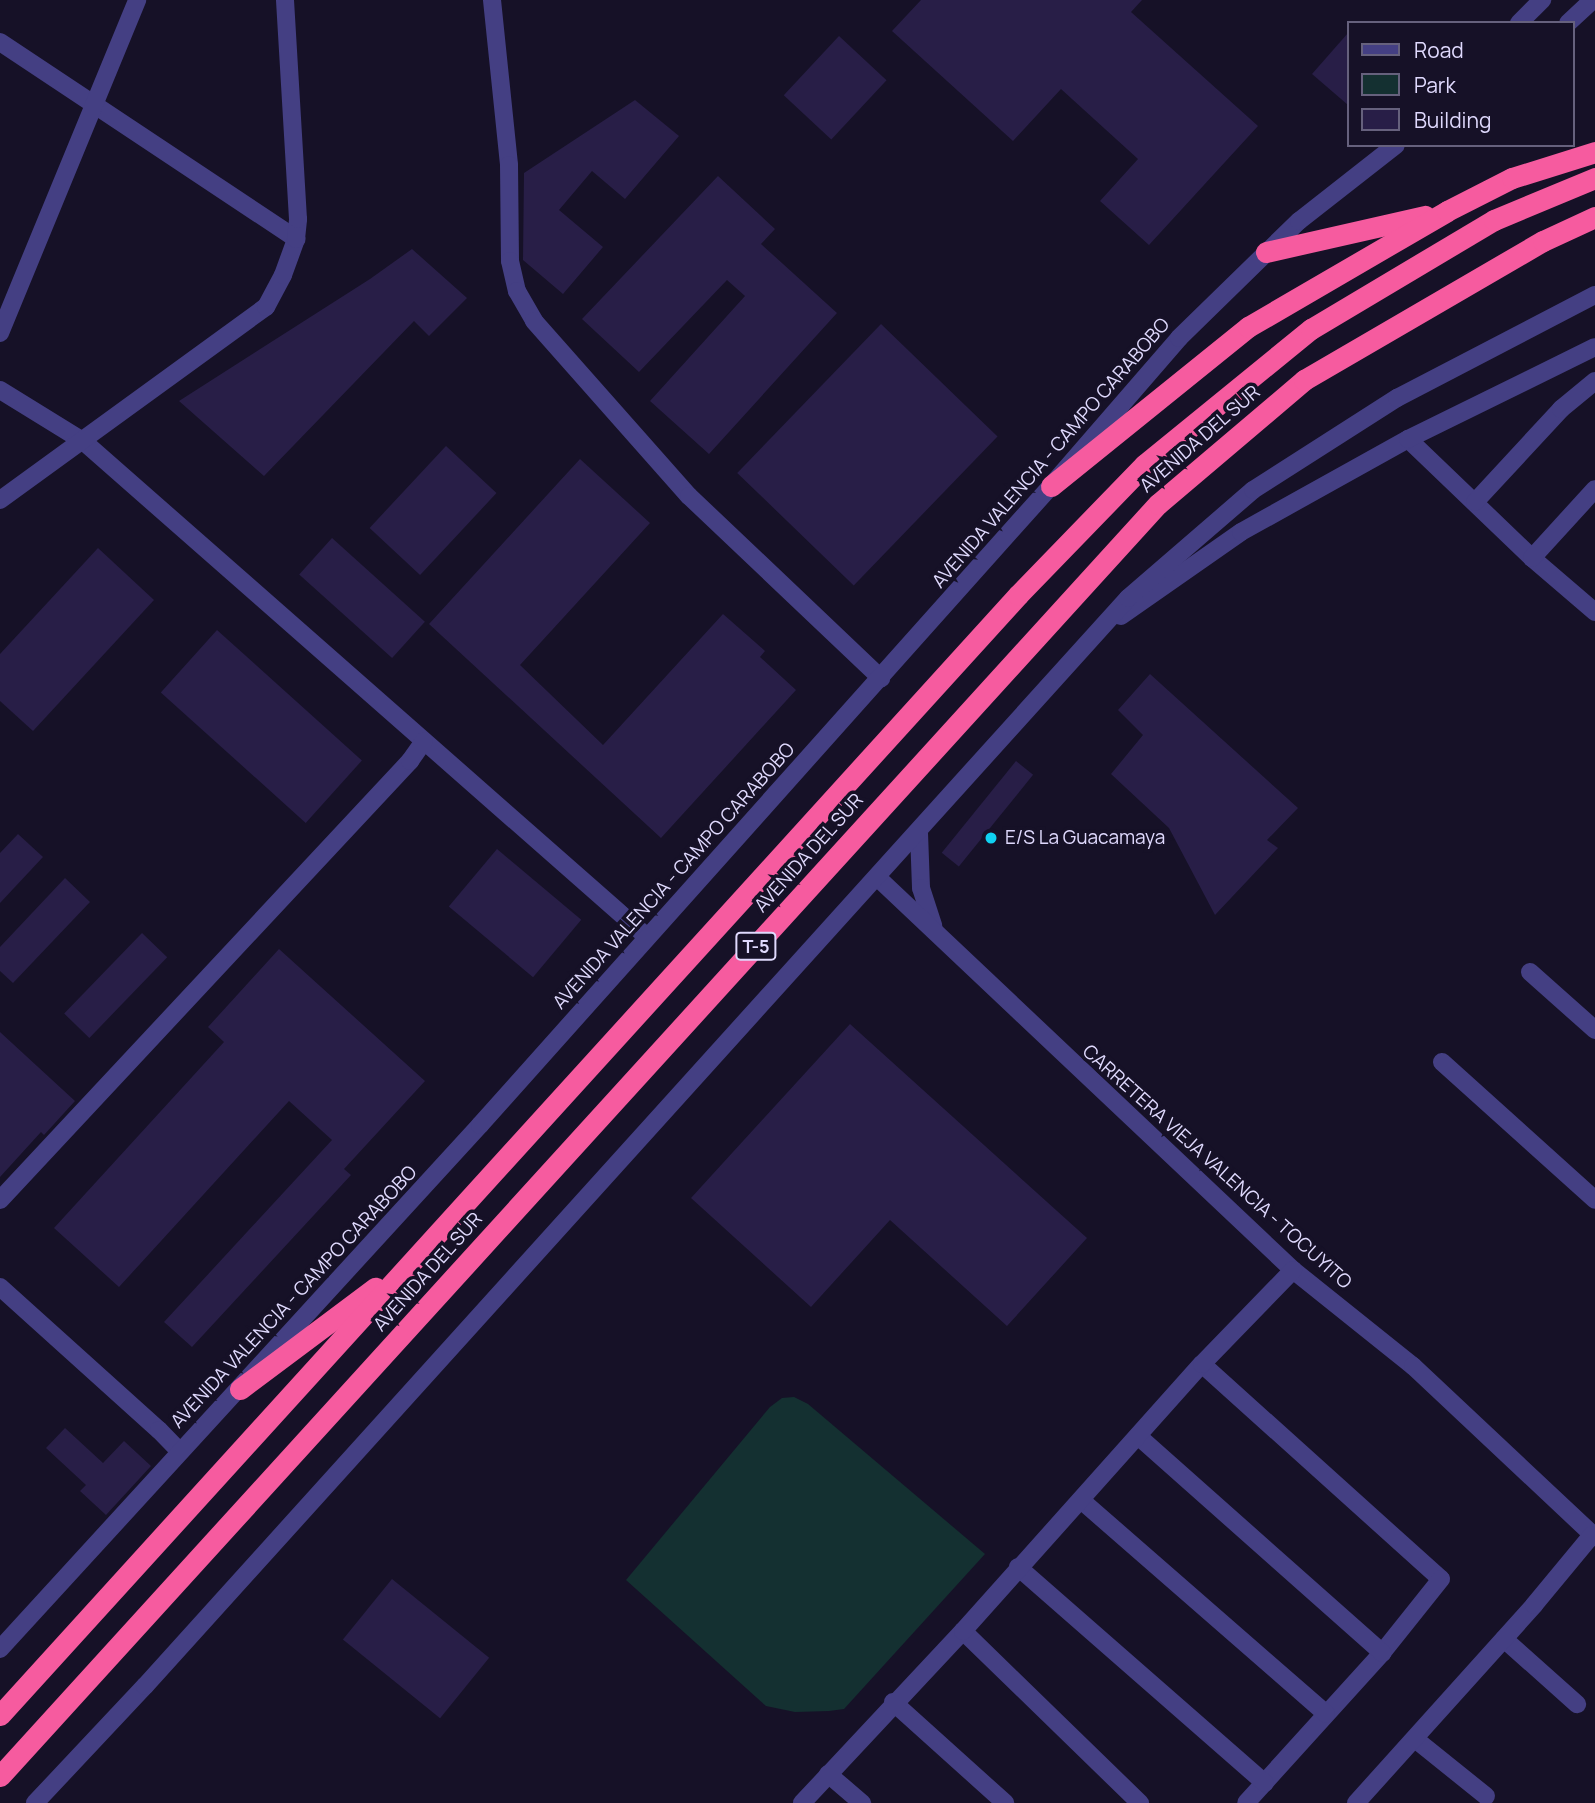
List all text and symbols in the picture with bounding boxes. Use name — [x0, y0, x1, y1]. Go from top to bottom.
legend — [1346, 21, 1574, 147]
text: Road — [1414, 36, 1464, 64]
text: Park — [1414, 71, 1456, 99]
text: Building — [1414, 106, 1491, 134]
street label: AVENIDA VALENCIA - CAMPO CARABOBO — [927, 313, 1175, 593]
street label: AVENIDA DEL SUR — [1135, 380, 1265, 498]
street label: AVENIDA VALENCIA - CAMPO CARABOBO — [548, 738, 800, 1014]
street label: AVENIDA DEL SUR — [749, 789, 869, 917]
place label: E/S La Guacamaya — [1005, 827, 1165, 849]
marker: E/S La Guacamaya — [983, 830, 999, 846]
road number: T-5 — [735, 931, 777, 960]
street label: CARRETERA VIEJA VALENCIA - TOCUYITO — [1078, 1040, 1356, 1294]
street label: AVENIDA VALENCIA - CAMPO CARABOBO — [166, 1161, 422, 1433]
street label: AVENIDA DEL SUR — [368, 1208, 488, 1336]

